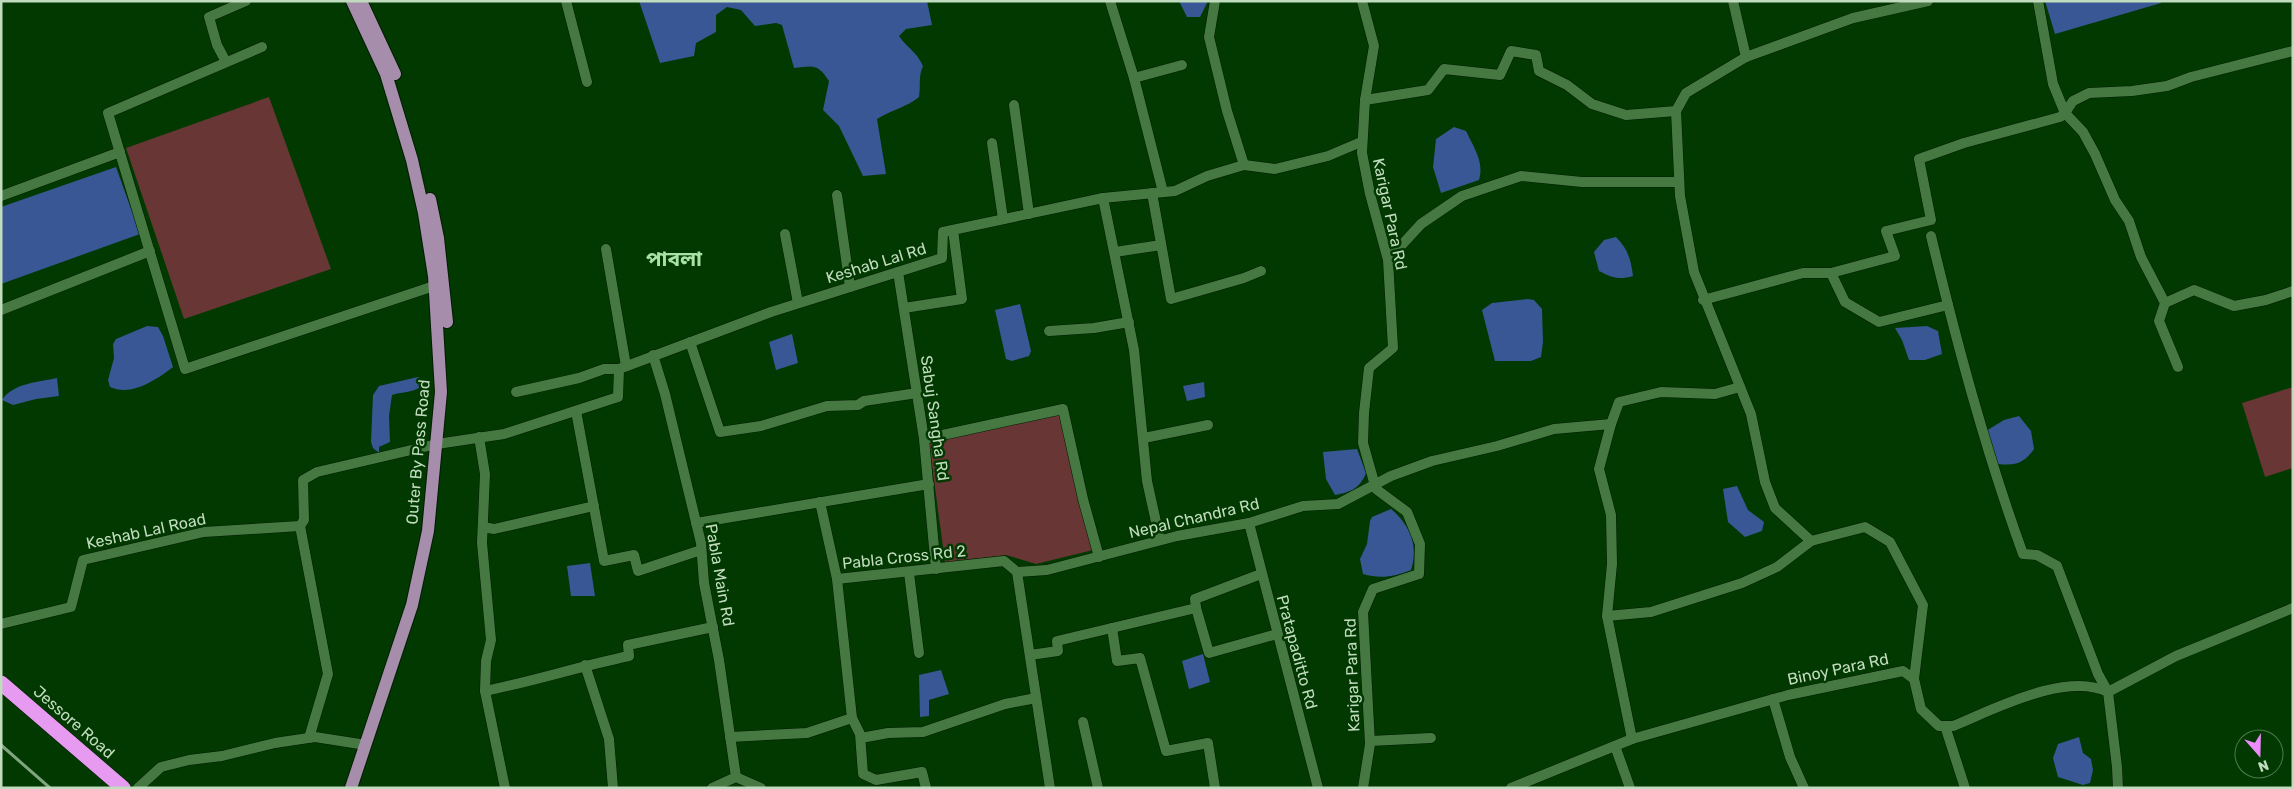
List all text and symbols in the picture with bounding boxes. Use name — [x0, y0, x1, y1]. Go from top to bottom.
street label: Karigar Para Rd — [1369, 156, 1411, 272]
street label: Keshab Lal Rd — [824, 239, 928, 287]
district label: পাবলা — [646, 246, 703, 271]
street label: Sabuj Sangha Rd — [917, 354, 953, 482]
street label: Outer By Pass Road — [402, 379, 434, 525]
street label: Nepal Chandra Rd — [1127, 494, 1261, 542]
street label: Keshab Lal Road — [84, 509, 208, 553]
street label: Pabla Main Rd — [702, 522, 738, 628]
street label: Pabla Cross Rd 2 — [841, 541, 967, 573]
street label: Pratapaditto Rd — [1273, 593, 1321, 711]
street label: Karigar Para Rd — [1341, 618, 1363, 732]
street label: Binoy Para Rd — [1786, 649, 1890, 689]
street label: Jessore Road — [30, 682, 118, 762]
north arrow — [2234, 729, 2284, 779]
text: N — [2256, 756, 2271, 775]

